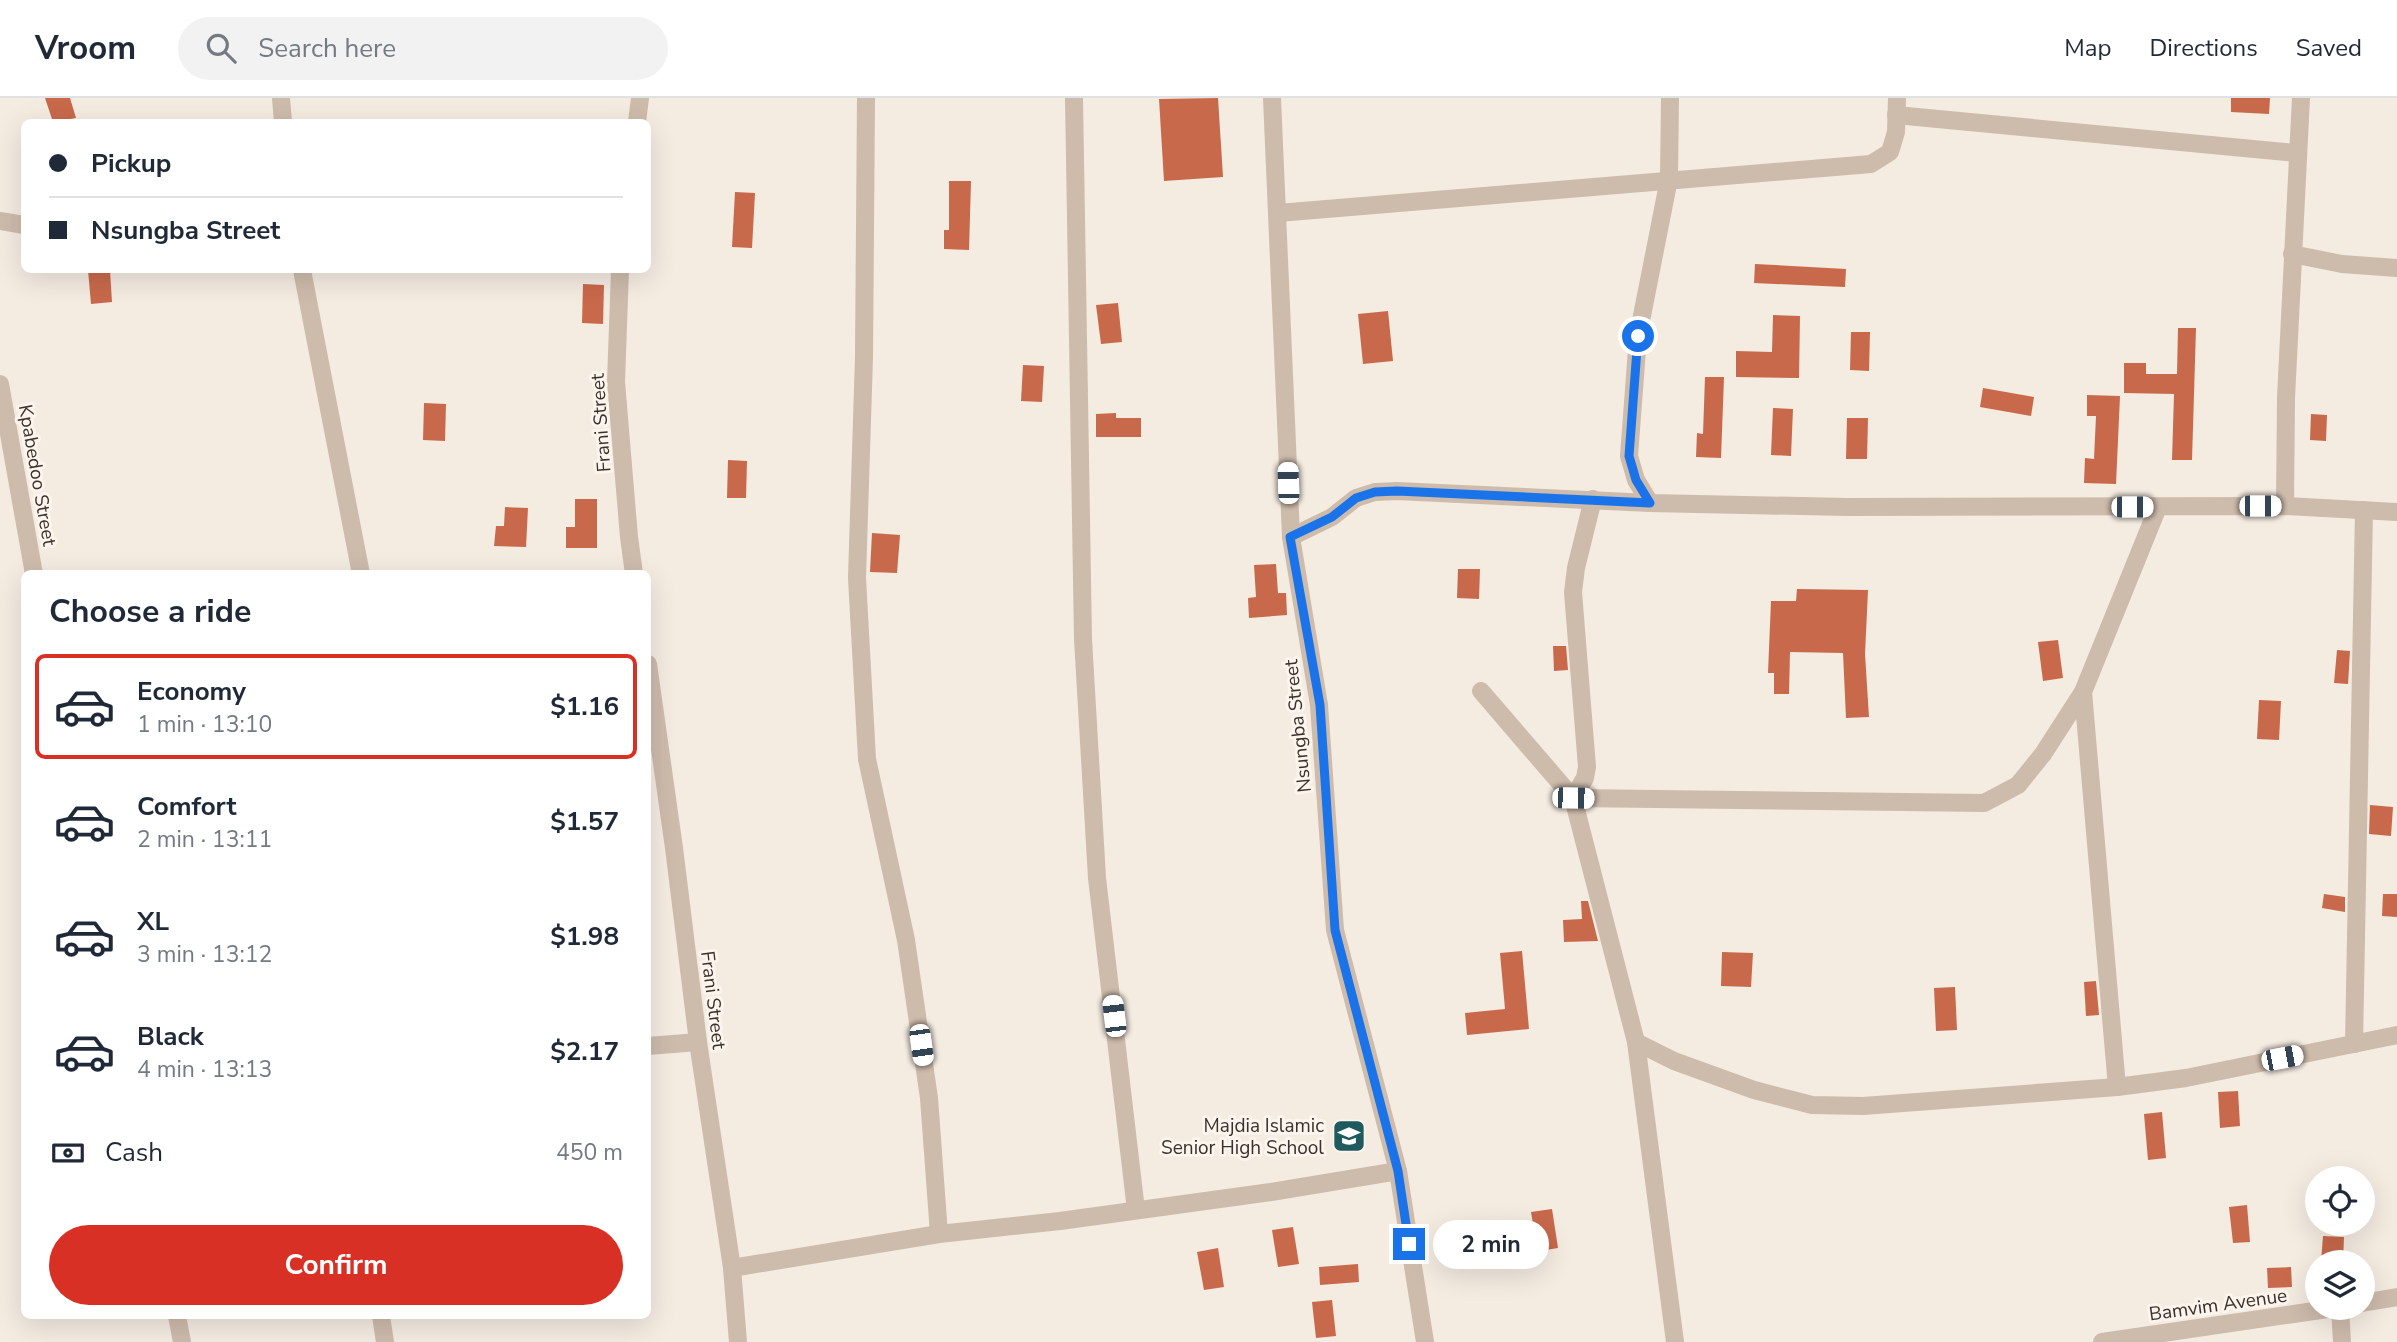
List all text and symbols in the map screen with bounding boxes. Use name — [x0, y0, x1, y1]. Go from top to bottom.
search box — [178, 17, 668, 80]
text: Vroom — [35, 26, 136, 71]
icon: search — [202, 29, 240, 67]
text: Search here — [258, 31, 396, 66]
text: Map — [2064, 32, 2111, 64]
text: Directions — [2149, 32, 2258, 64]
text: Saved — [2296, 32, 2362, 64]
text: Pickup — [91, 146, 171, 181]
text: Nsungba Street — [91, 213, 280, 248]
route start — [1622, 320, 1654, 352]
street label: Frani Street — [585, 372, 617, 473]
street label: Kpabedoo Street — [12, 402, 62, 548]
car — [1277, 462, 1300, 504]
car — [2240, 496, 2282, 517]
car — [2112, 497, 2154, 518]
text: Choose a ride — [49, 590, 251, 633]
street label: Nsungba Street — [1278, 658, 1318, 794]
text: Economy — [137, 674, 246, 709]
icon: car — [53, 675, 116, 738]
text: $1.16 — [550, 689, 619, 724]
text: 1 min · 13:10 — [137, 709, 272, 740]
car — [1552, 787, 1595, 809]
text: Comfort — [137, 789, 237, 824]
icon: car — [53, 790, 116, 853]
text: $1.57 — [550, 804, 619, 839]
text: 2 min · 13:11 — [137, 824, 272, 855]
text: XL — [137, 904, 169, 939]
icon: car — [53, 905, 116, 968]
text: $1.98 — [550, 919, 619, 954]
text: 3 min · 13:12 — [137, 939, 272, 970]
street label: Frani Street — [694, 949, 732, 1051]
car — [1102, 994, 1127, 1038]
text: Black — [137, 1019, 204, 1054]
icon: car — [53, 1020, 116, 1083]
car — [908, 1023, 935, 1067]
text: $2.17 — [550, 1034, 619, 1069]
car — [2260, 1044, 2305, 1072]
text: 4 min · 13:13 — [137, 1054, 272, 1085]
place label: Majdia Islamic Senior High School — [1161, 1113, 1324, 1161]
school or university icon: Majdia Islamic Senior High School — [1330, 1117, 1368, 1155]
icon: cash — [49, 1134, 87, 1172]
text: Cash — [105, 1135, 163, 1170]
text: 450 m — [556, 1137, 623, 1168]
map controls — [2305, 1166, 2375, 1320]
button: locate — [2305, 1166, 2375, 1236]
callout: 2 min — [1434, 1220, 1549, 1268]
button: Confirm — [49, 1225, 623, 1305]
route end — [1393, 1228, 1425, 1260]
text: 2 min — [1461, 1229, 1521, 1260]
button: layers — [2305, 1250, 2375, 1320]
street label: Bamvim Avenue — [2147, 1282, 2289, 1328]

